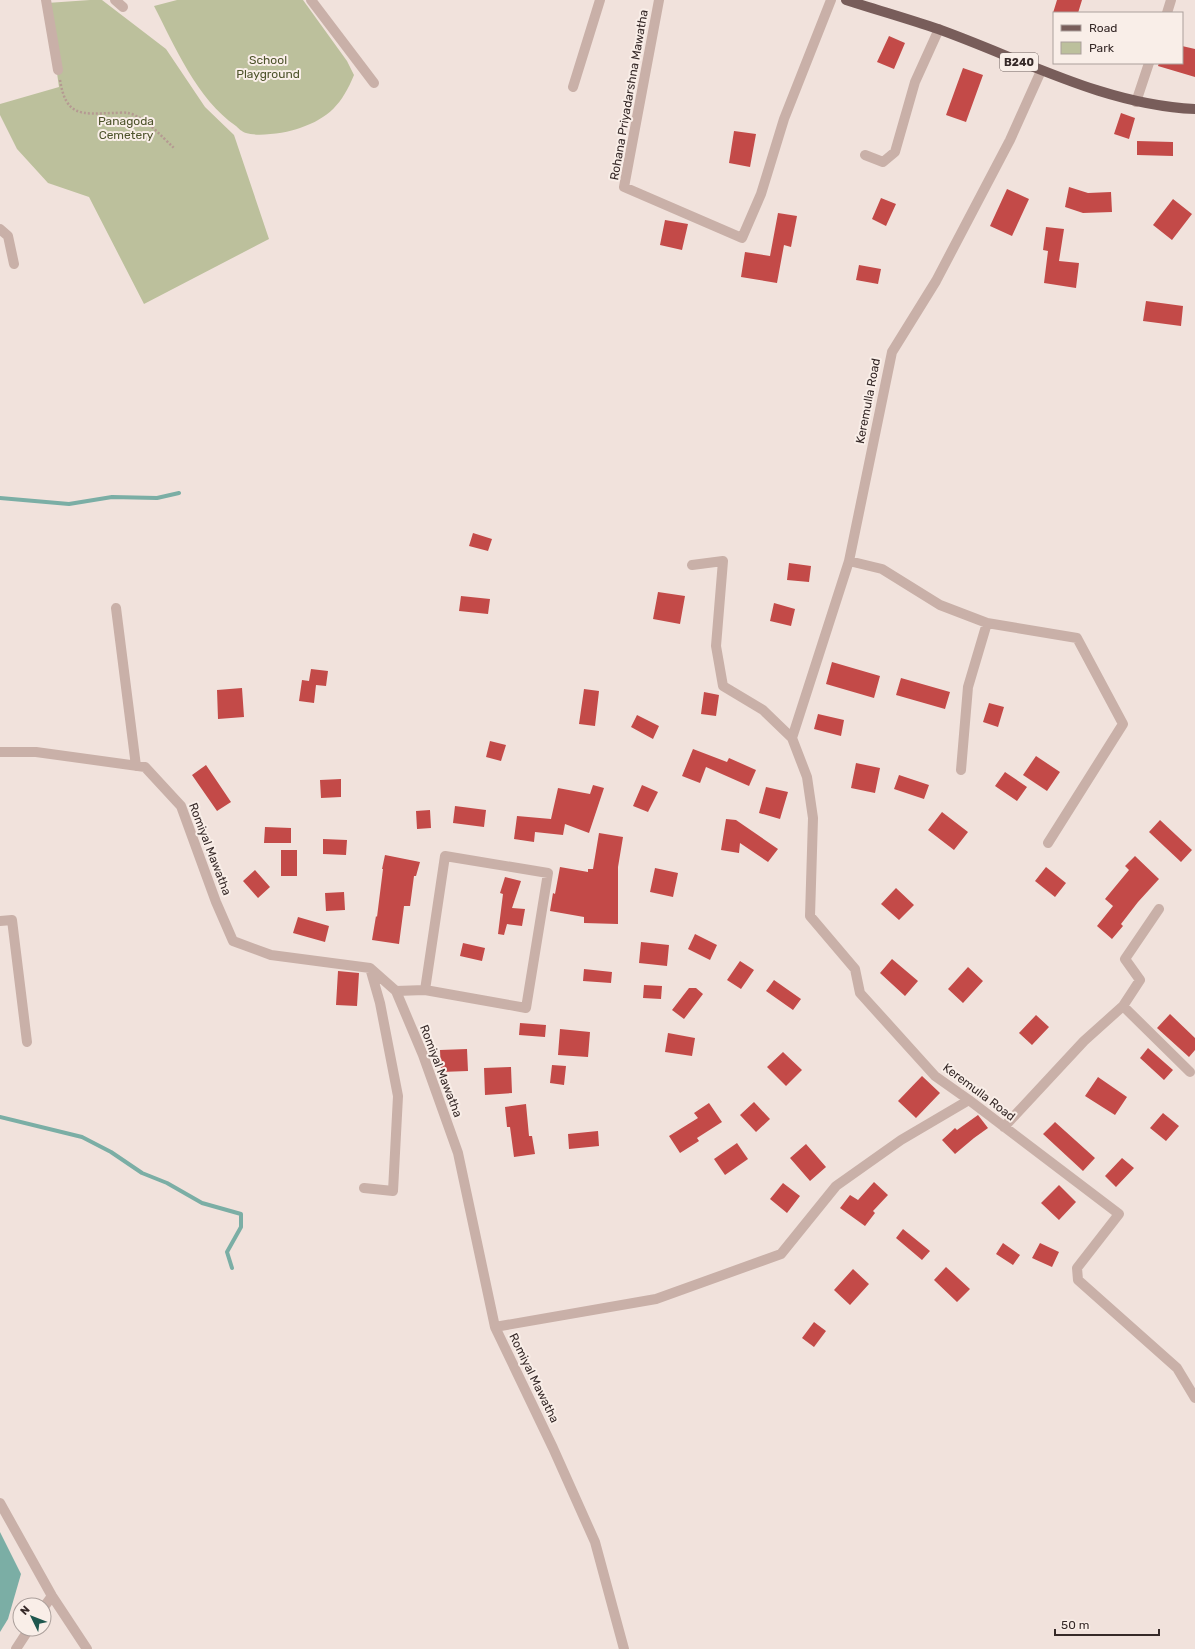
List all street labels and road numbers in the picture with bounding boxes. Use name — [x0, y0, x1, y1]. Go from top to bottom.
street label: Rohana Priyadarshna Mawatha — [607, 9, 651, 181]
road number: B240 — [1000, 53, 1038, 71]
street label: Keremulla Road — [853, 357, 883, 445]
street label: Romiyal Mawatha — [186, 801, 234, 897]
street label: Romiyal Mawatha — [417, 1023, 465, 1119]
street label: Keremulla Road — [940, 1060, 1018, 1124]
street label: Romiyal Mawatha — [506, 1331, 562, 1425]

